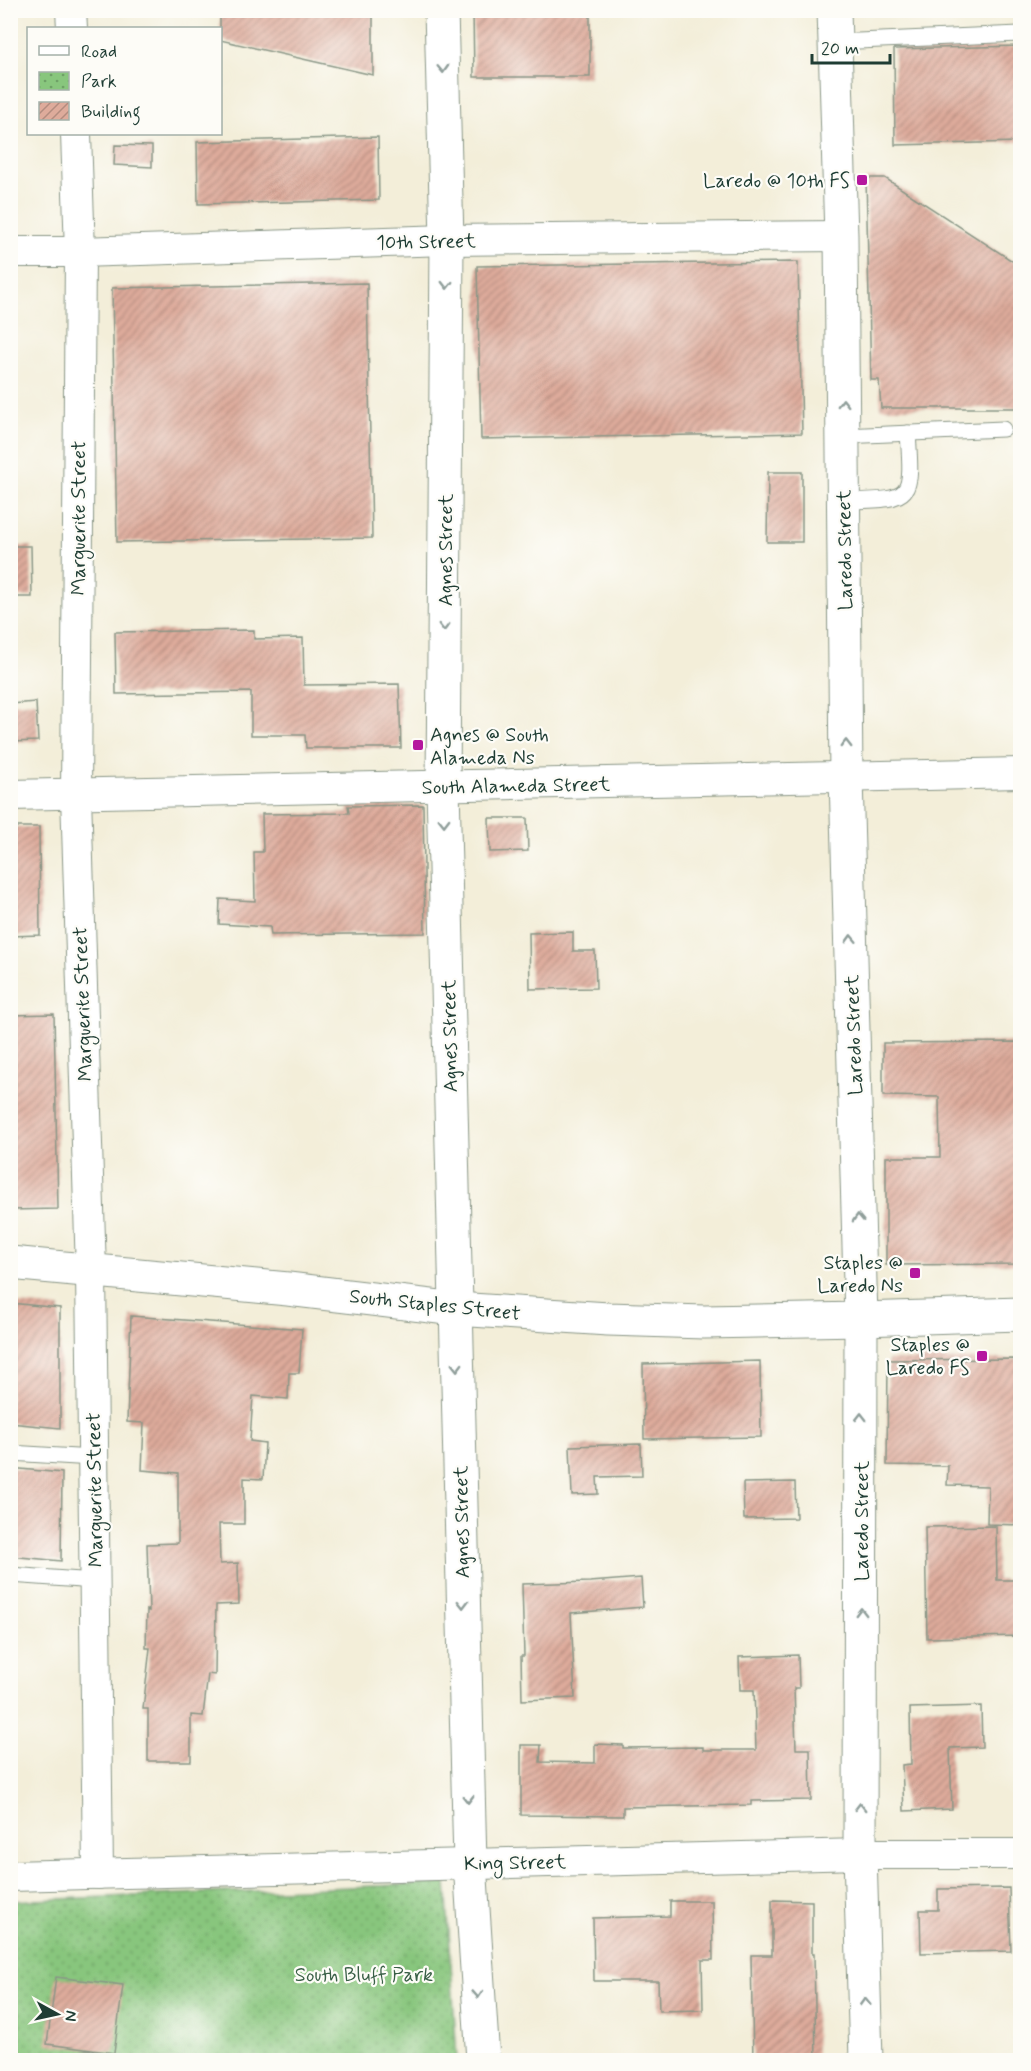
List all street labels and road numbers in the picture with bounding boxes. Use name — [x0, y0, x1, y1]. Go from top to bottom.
street label: 10th Street — [376, 228, 476, 257]
street label: Marguerite Street — [66, 441, 94, 595]
street label: Laredo Street — [831, 489, 860, 611]
street label: Agnes Street — [433, 493, 460, 606]
street label: South Alameda Street — [422, 771, 611, 802]
street label: Marguerite Street — [67, 926, 101, 1082]
street label: Laredo Street — [839, 974, 870, 1096]
street label: Agnes Street — [436, 979, 465, 1092]
street label: South Staples Street — [348, 1283, 522, 1328]
street label: Marguerite Street — [81, 1412, 111, 1568]
street label: Laredo Street — [849, 1460, 876, 1581]
street label: Agnes Street — [448, 1465, 477, 1578]
street label: King Street — [464, 1849, 567, 1879]

